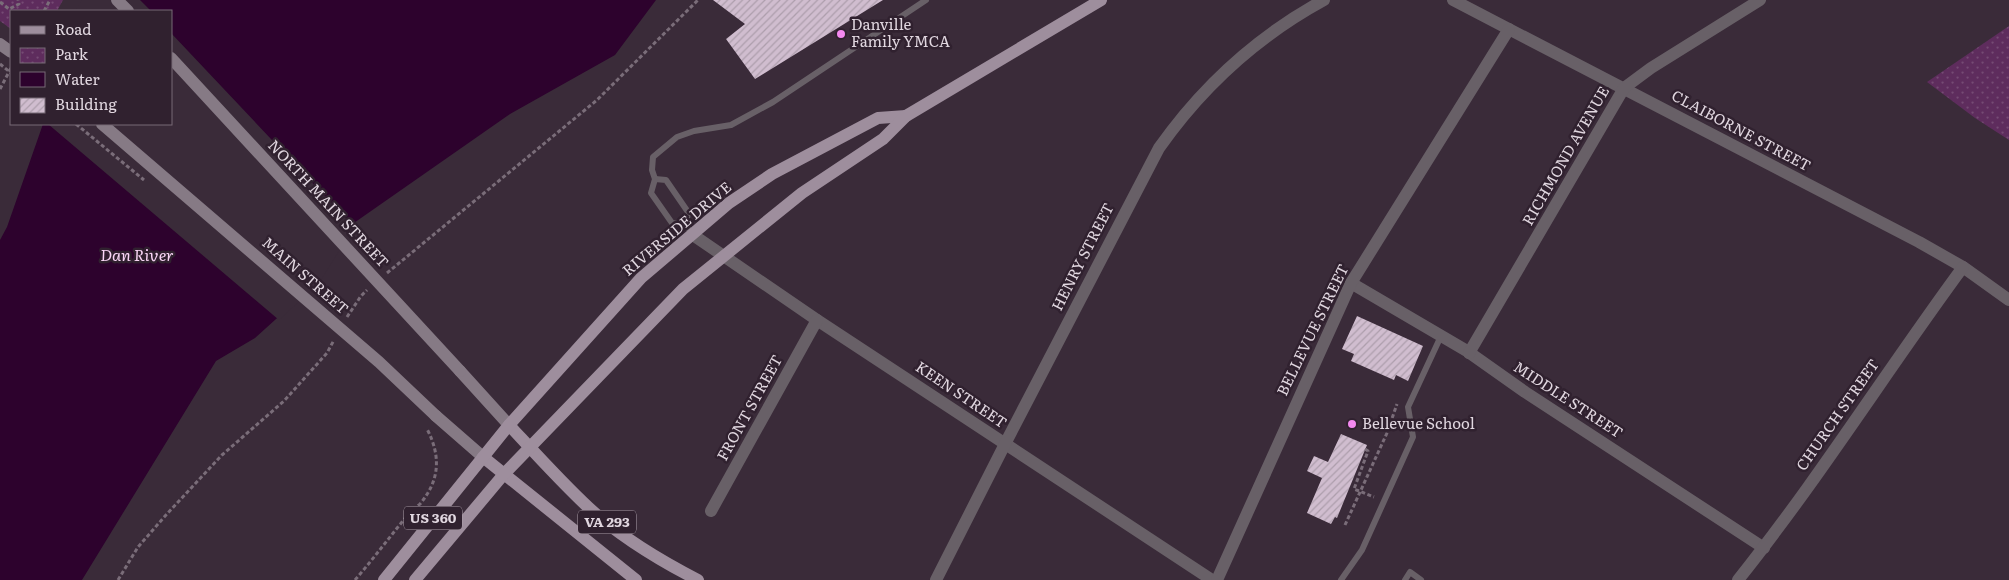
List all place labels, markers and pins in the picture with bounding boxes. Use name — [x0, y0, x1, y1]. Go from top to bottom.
place label: Danville Family YMCA — [851, 12, 950, 52]
marker: Danville Family YMCA — [835, 28, 847, 40]
place label: Bellevue School — [1362, 411, 1475, 434]
marker: Bellevue School — [1346, 418, 1358, 430]

